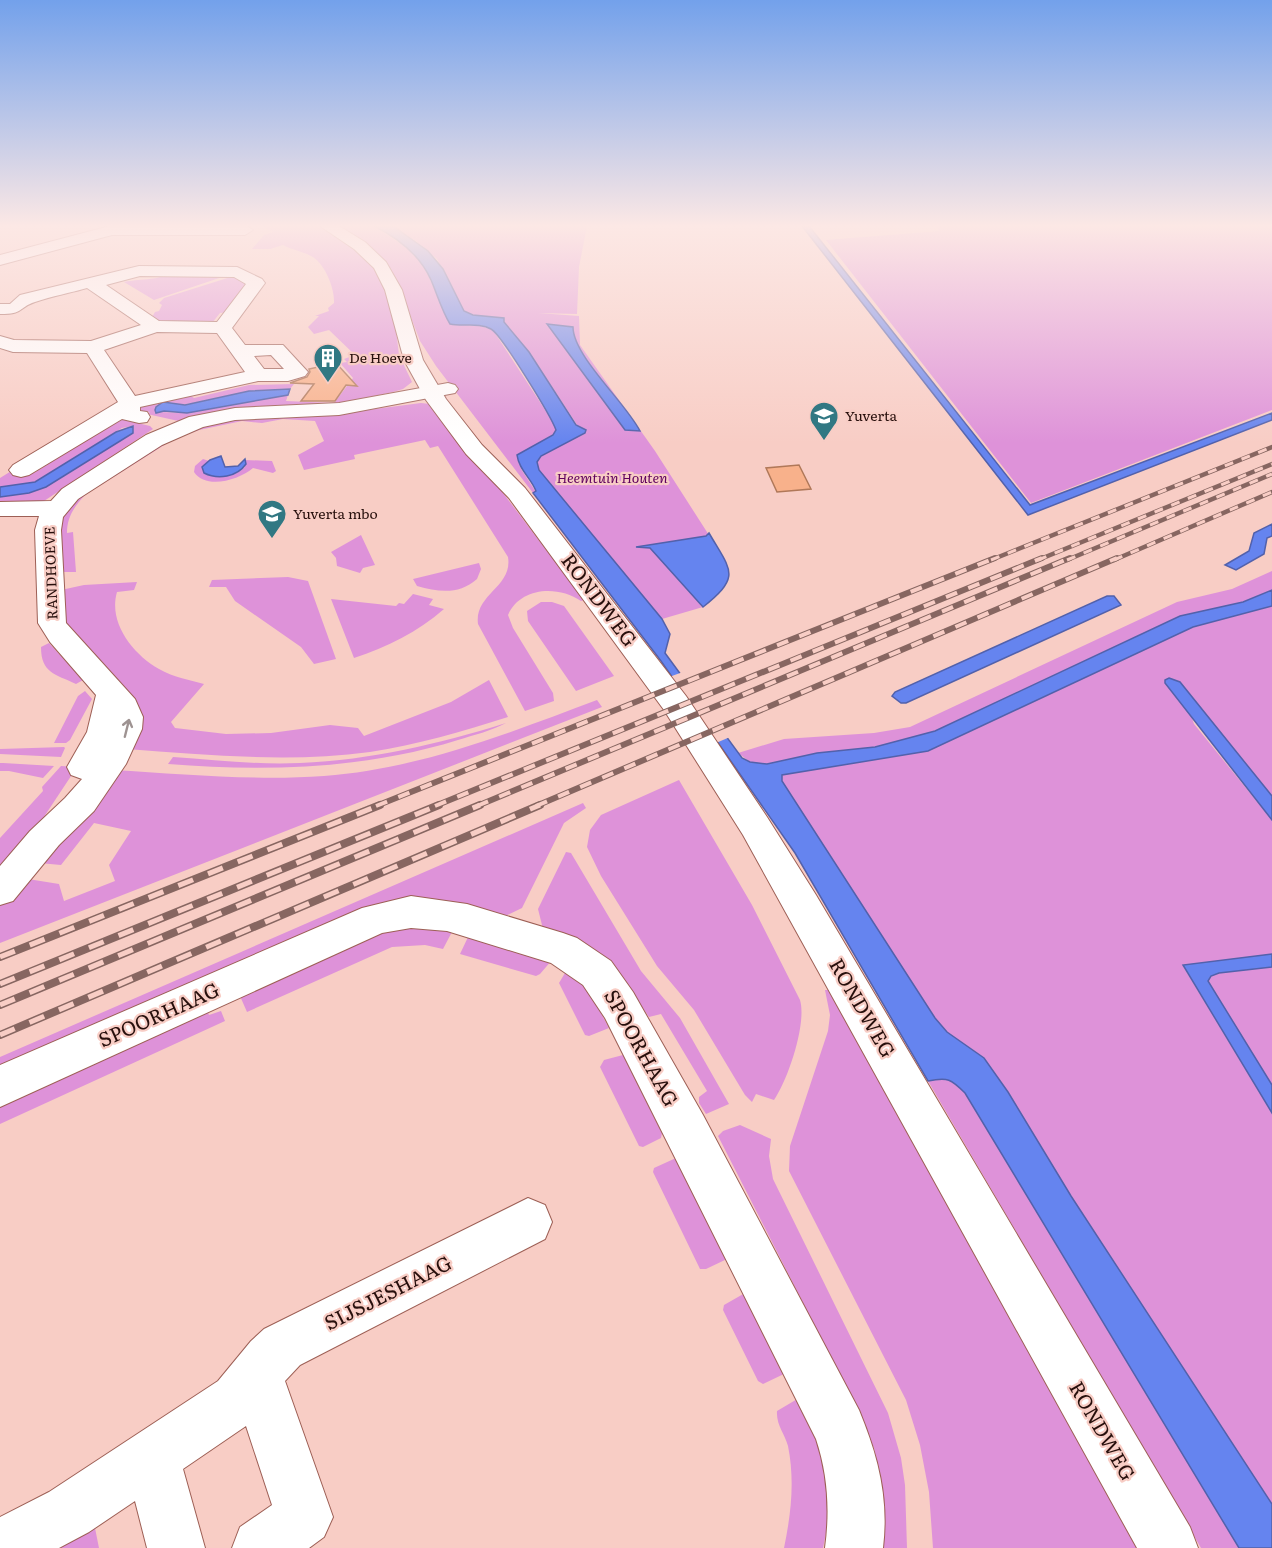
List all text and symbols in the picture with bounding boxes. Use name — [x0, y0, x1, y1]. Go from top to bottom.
building icon: De Hoeve — [312, 342, 344, 384]
place label: De Hoeve — [349, 347, 412, 367]
school or university icon: Yuverta — [808, 400, 840, 442]
place label: Yuverta — [845, 405, 898, 425]
park label: Heemtuin Houten — [556, 467, 668, 487]
school or university icon: Yuverta mbo — [256, 498, 288, 540]
place label: Yuverta mbo — [293, 503, 378, 523]
street label: RANDHOEVE — [38, 526, 62, 620]
street label: RONDWEG — [555, 546, 646, 652]
one-way arrow — [121, 719, 133, 738]
street label: RONDWEG — [823, 952, 904, 1062]
street label: SPOORHAAG — [93, 973, 224, 1053]
street label: SPOORHAAG — [598, 983, 687, 1111]
street label: SIJSJESHAAG — [318, 1246, 456, 1336]
street label: RONDWEG — [1063, 1375, 1144, 1485]

